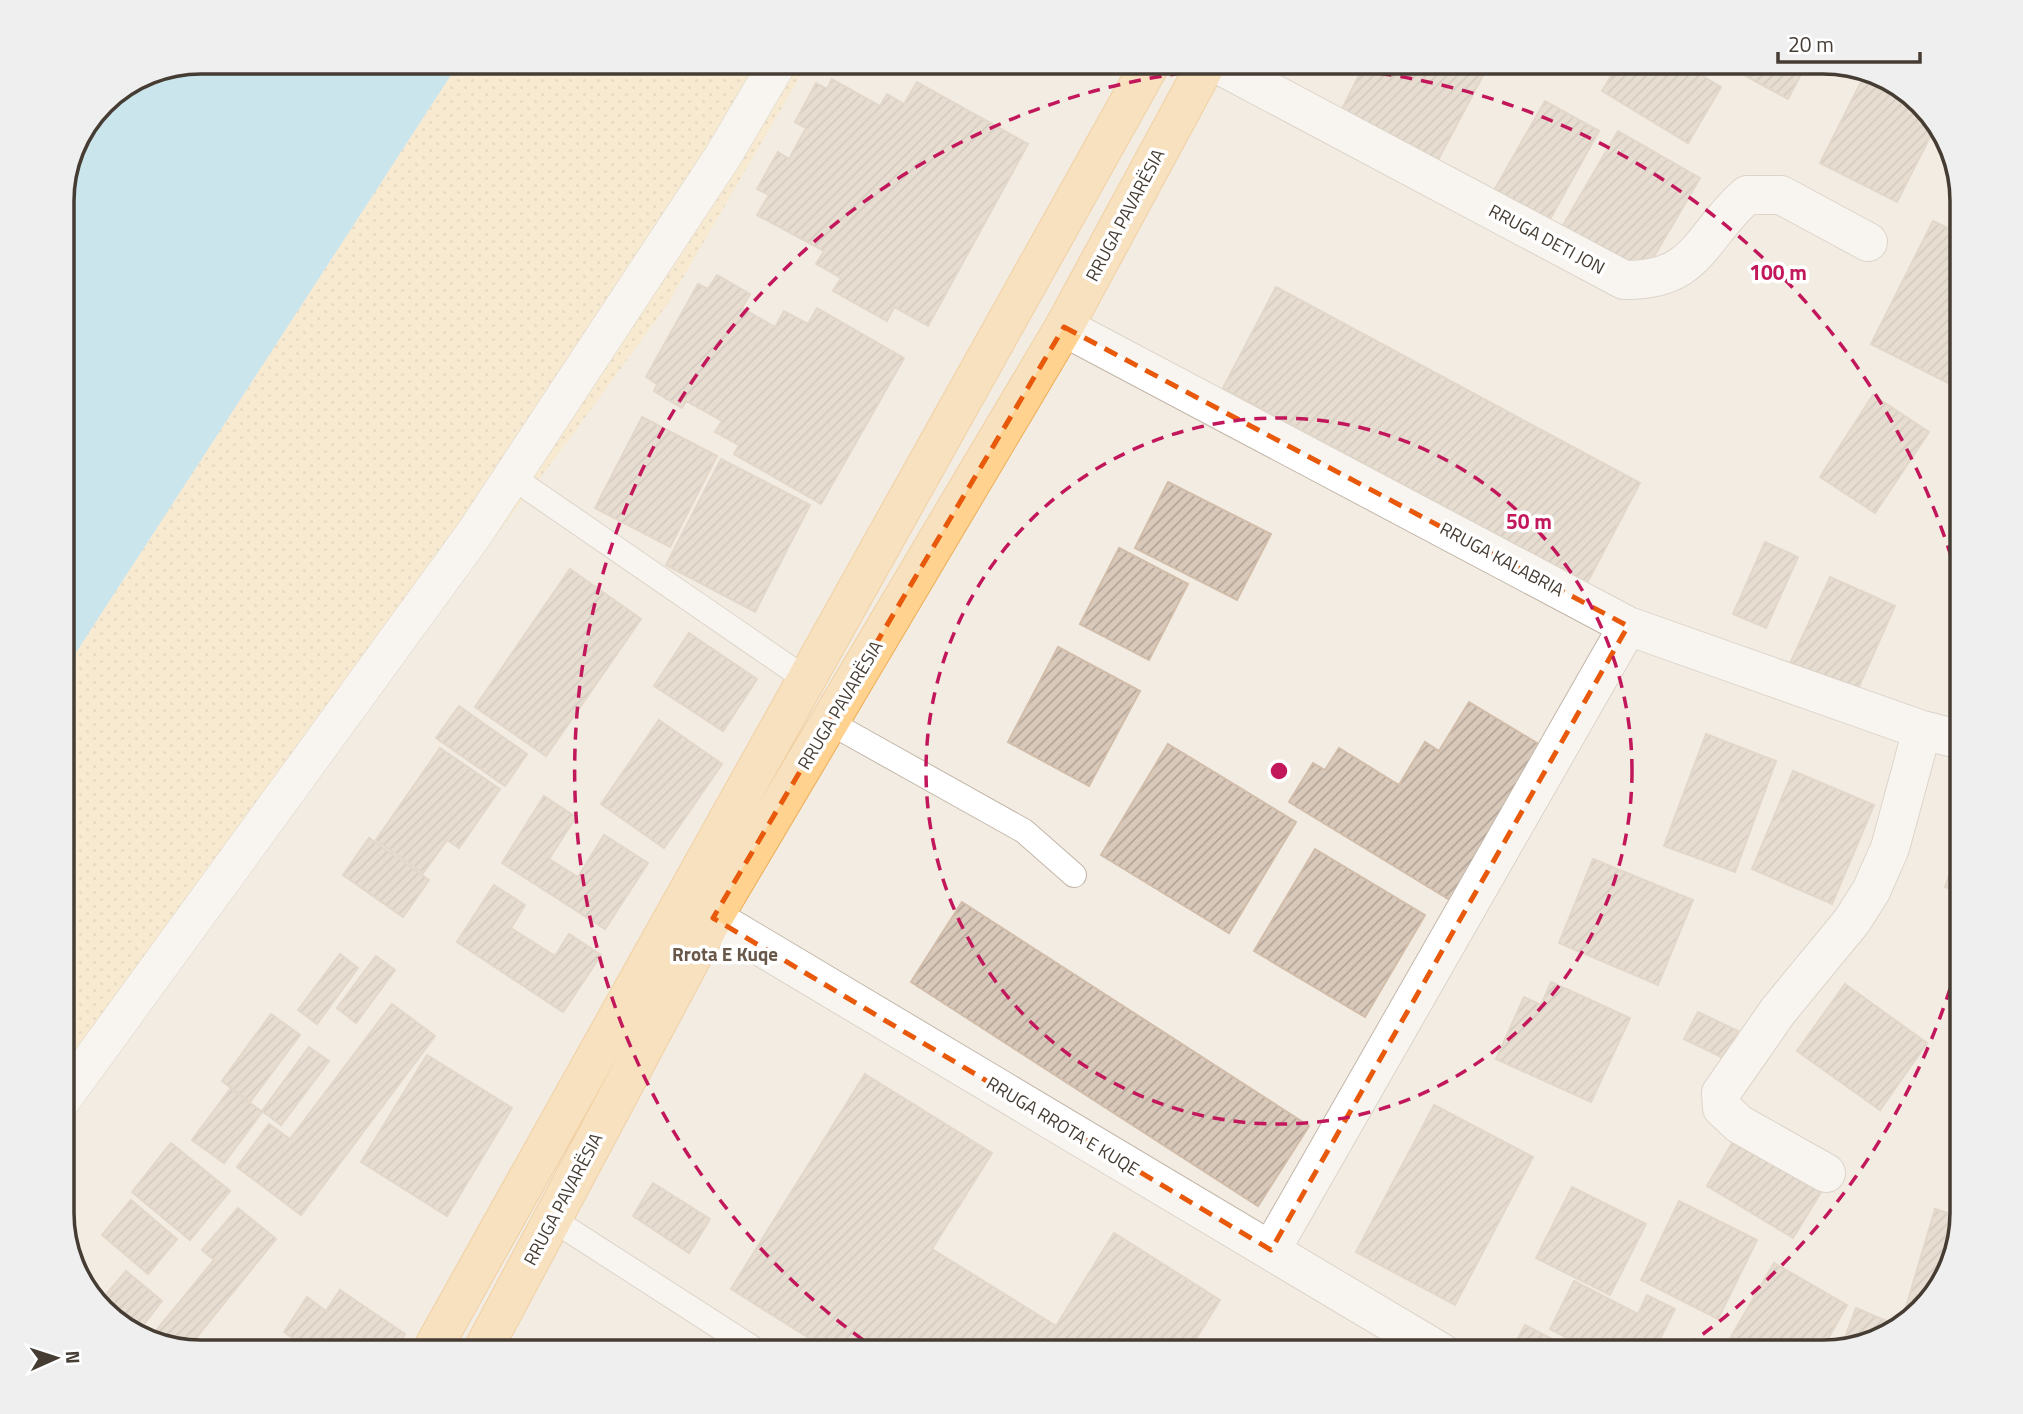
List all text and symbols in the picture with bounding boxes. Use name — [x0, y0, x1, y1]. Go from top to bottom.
scale bar — [1778, 21, 1920, 65]
text: 20 m — [1788, 28, 1834, 60]
street label: RRUGA PAVARËSIA — [1079, 144, 1171, 286]
street label: RRUGA DETI JON — [1484, 197, 1610, 281]
text: 100 m — [1749, 256, 1807, 288]
text: 50 m — [1506, 505, 1552, 537]
street label: RRUGA KALABRIA — [1435, 515, 1569, 603]
street label: RRUGA PAVARËSIA — [791, 635, 889, 775]
centre of rings — [1267, 759, 1291, 783]
district label: Rrota E Kuqe — [672, 939, 778, 968]
street label: RRUGA RROTA E KUQE — [981, 1070, 1145, 1182]
street label: RRUGA PAVARËSIA — [517, 1128, 609, 1270]
north arrow — [21, 1323, 91, 1393]
text: N — [59, 1350, 88, 1364]

